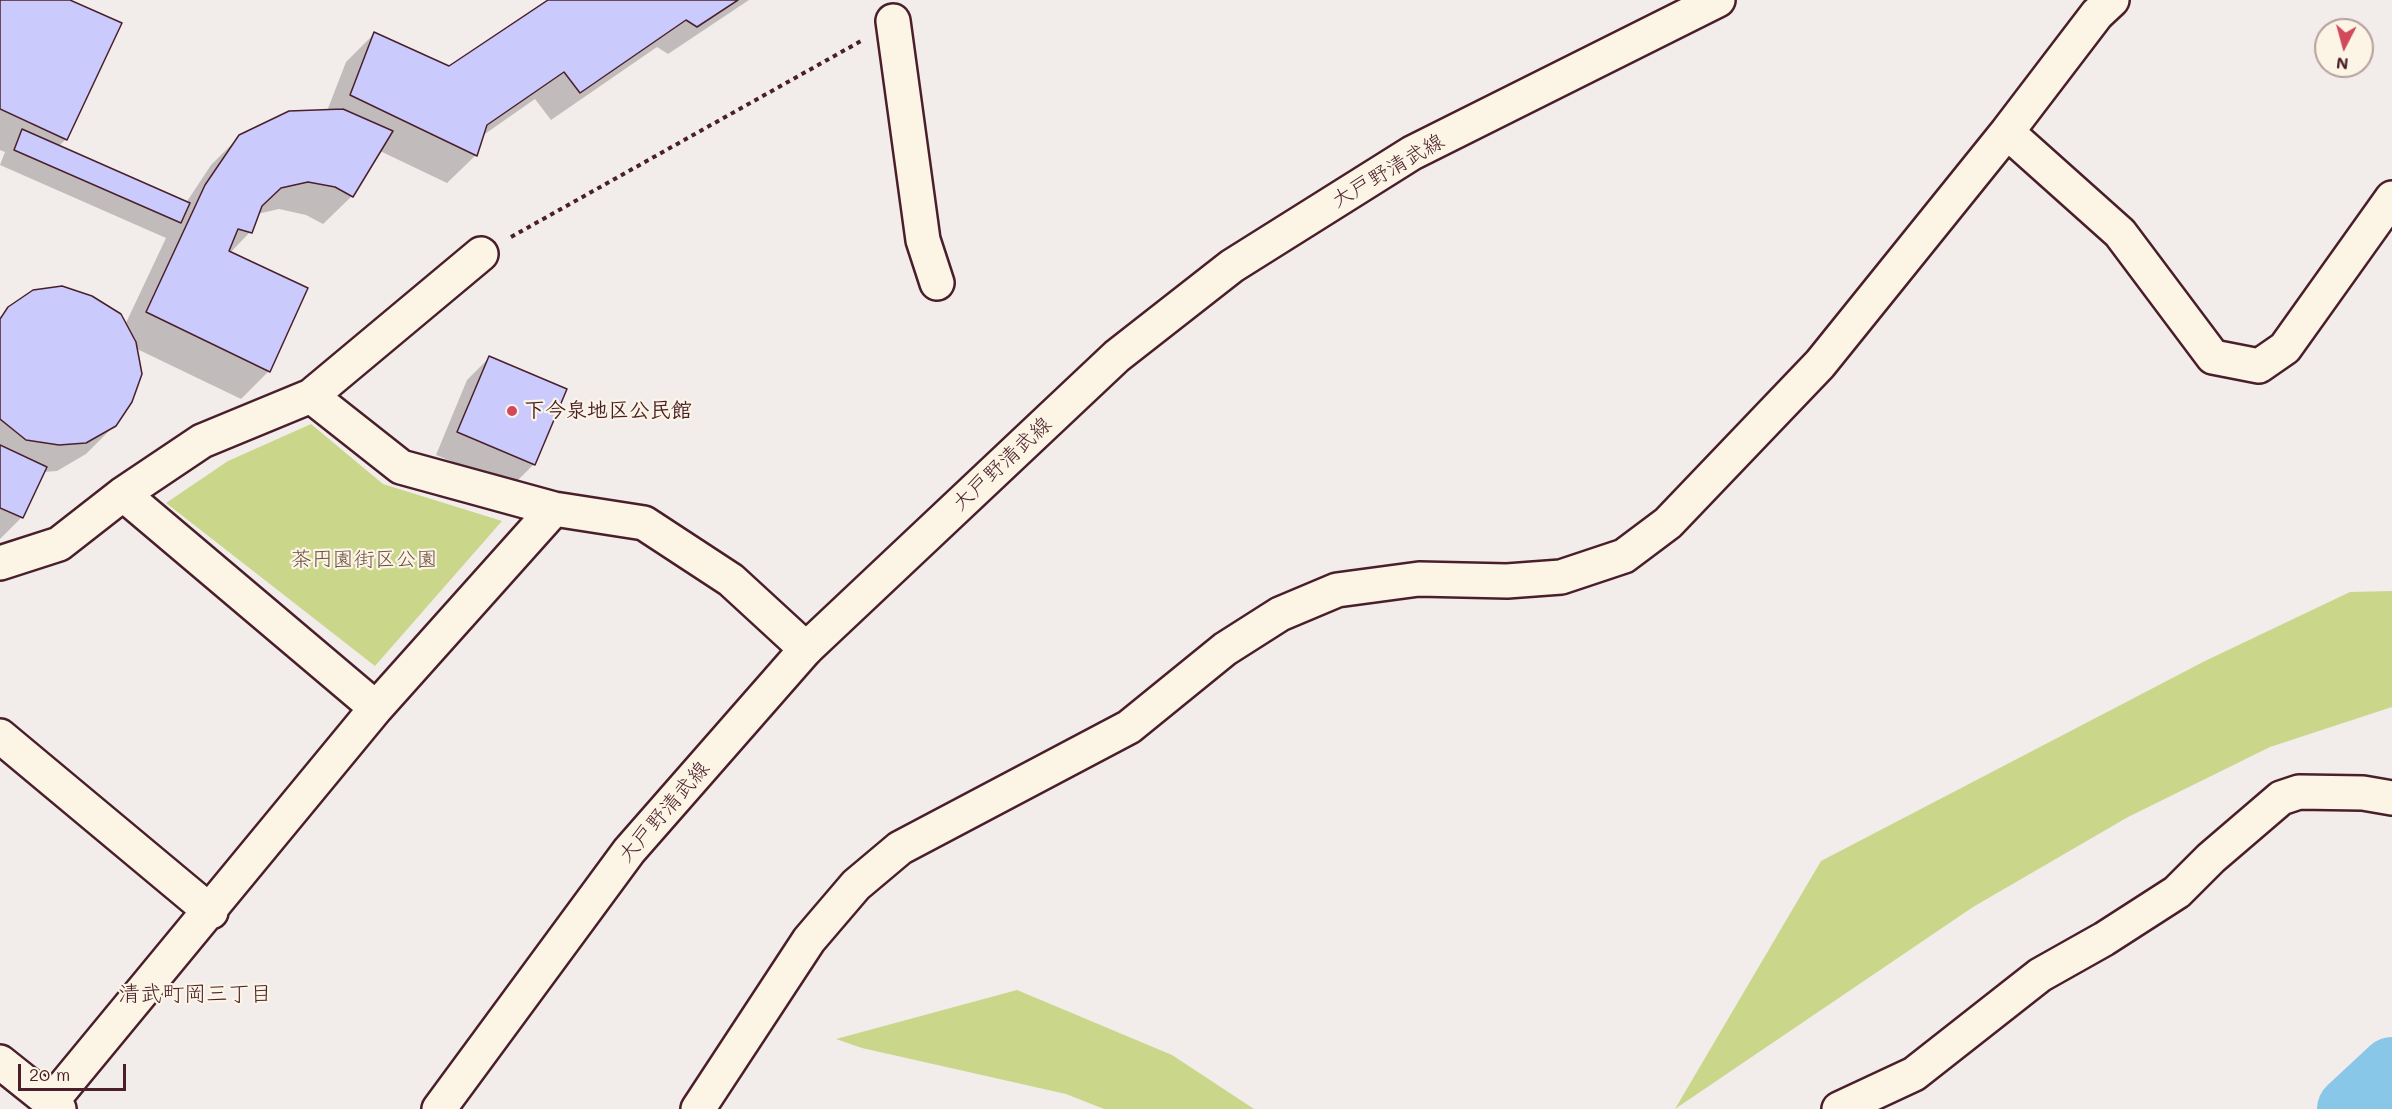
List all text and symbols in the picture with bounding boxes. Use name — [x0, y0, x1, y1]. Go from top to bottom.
north arrow — [2314, 18, 2374, 78]
text: N — [2335, 53, 2349, 75]
street label: 大戸野清武線 — [1327, 129, 1449, 213]
place label: 下今泉地区公民館 — [524, 398, 692, 424]
marker: 下今泉地区公民館 — [505, 404, 519, 418]
street label: 大戸野清武線 — [947, 412, 1057, 516]
park label: 茶円園街区公園 — [291, 547, 437, 573]
street label: 大戸野清武線 — [613, 756, 715, 868]
district label: 清武町岡三丁目 — [118, 981, 272, 1007]
scale bar — [21, 1052, 129, 1090]
text: 20 m — [29, 1062, 70, 1086]

